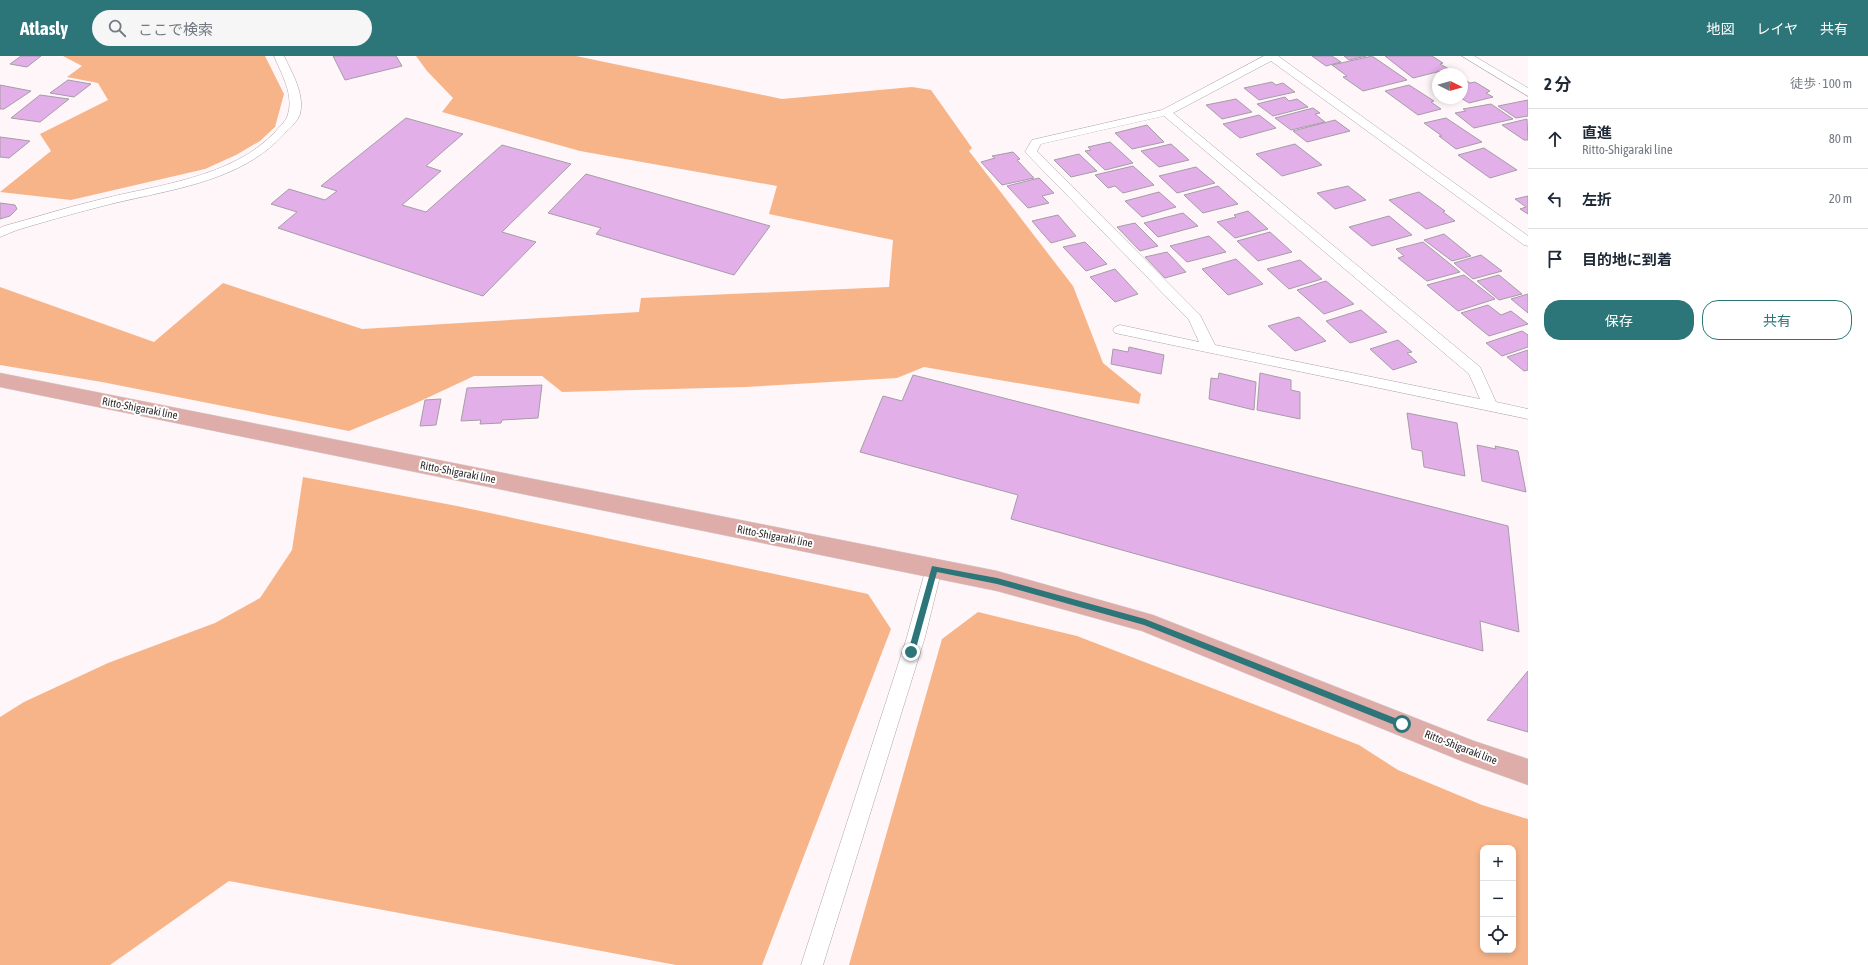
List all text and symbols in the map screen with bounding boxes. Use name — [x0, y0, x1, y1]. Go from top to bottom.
search box — [92, 10, 372, 46]
text: Atlasly — [20, 17, 68, 39]
icon: search — [106, 17, 128, 39]
text: ここで検索 — [138, 21, 213, 38]
text: 地図 — [1706, 21, 1734, 37]
text: レイヤ — [1756, 21, 1798, 37]
text: 共有 — [1820, 21, 1848, 37]
north arrow — [1432, 68, 1468, 104]
text: 2 分 — [1544, 74, 1571, 94]
text: 徒歩 · 100 m — [1790, 76, 1852, 91]
text: 直進 — [1582, 124, 1612, 141]
icon: ahead — [1544, 128, 1566, 150]
text: 80 m — [1829, 131, 1852, 146]
text: Ritto-Shigaraki line — [1582, 142, 1673, 157]
icon: left — [1544, 188, 1566, 210]
text: 左折 — [1582, 191, 1612, 208]
text: 20 m — [1829, 191, 1852, 206]
icon: arrive — [1544, 248, 1566, 270]
text: 目的地に到着 — [1582, 251, 1672, 268]
button: 保存 — [1544, 300, 1694, 340]
button: 共有 — [1702, 300, 1852, 340]
street label: Ritto-Shigaraki line — [101, 395, 179, 421]
street label: Ritto-Shigaraki line — [419, 459, 497, 485]
street label: Ritto-Shigaraki line — [736, 523, 814, 549]
route end — [902, 643, 920, 661]
route start — [1393, 715, 1411, 733]
street label: Ritto-Shigaraki line — [1423, 728, 1499, 766]
map controls — [1480, 845, 1516, 953]
button: + — [1480, 845, 1516, 881]
button: − — [1480, 881, 1516, 917]
button: locate — [1480, 917, 1516, 953]

